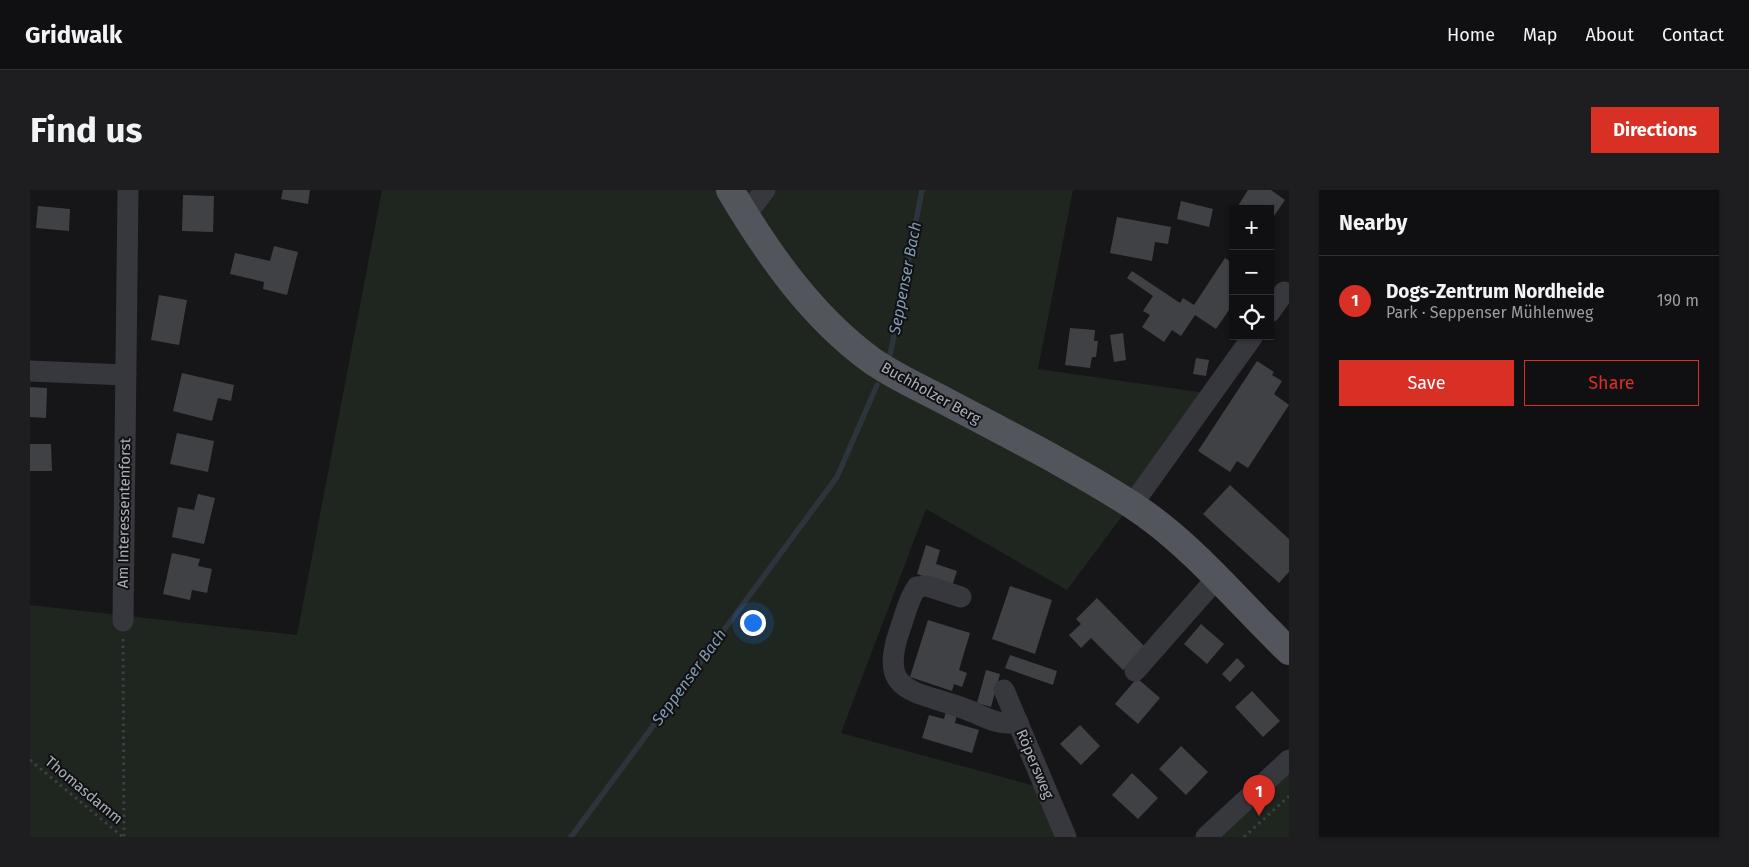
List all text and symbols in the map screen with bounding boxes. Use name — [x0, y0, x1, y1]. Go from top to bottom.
text: Gridwalk — [25, 21, 122, 49]
text: Home — [1447, 24, 1495, 46]
text: Map — [1523, 24, 1557, 46]
text: About — [1585, 24, 1634, 46]
text: Contact — [1662, 24, 1724, 46]
button: Directions — [1591, 107, 1719, 153]
text: Find us — [30, 109, 142, 151]
map controls — [1229, 205, 1274, 340]
button: + — [1229, 205, 1274, 250]
text: Nearby — [1339, 210, 1407, 236]
water label: Seppenser Bach — [885, 220, 925, 337]
button: − — [1229, 250, 1274, 295]
text: Dogs-Zentrum Nordheide — [1386, 280, 1605, 303]
text: 1 — [1351, 291, 1359, 310]
text: 190 m — [1657, 291, 1699, 310]
button: locate — [1229, 295, 1274, 340]
text: Park · Seppenser Mühlenweg — [1386, 303, 1593, 322]
street label: Buchholzer Berg — [878, 358, 984, 428]
button: Save — [1339, 360, 1514, 406]
button: Share — [1524, 360, 1699, 406]
street label: Am Interessentenforst — [114, 437, 134, 588]
your location — [740, 610, 766, 636]
water label: Seppenser Bach — [647, 625, 730, 730]
street label: Röpersweg — [1012, 726, 1058, 802]
street label: Thomasdamm — [41, 752, 127, 828]
pin: 1 — [1243, 775, 1275, 816]

